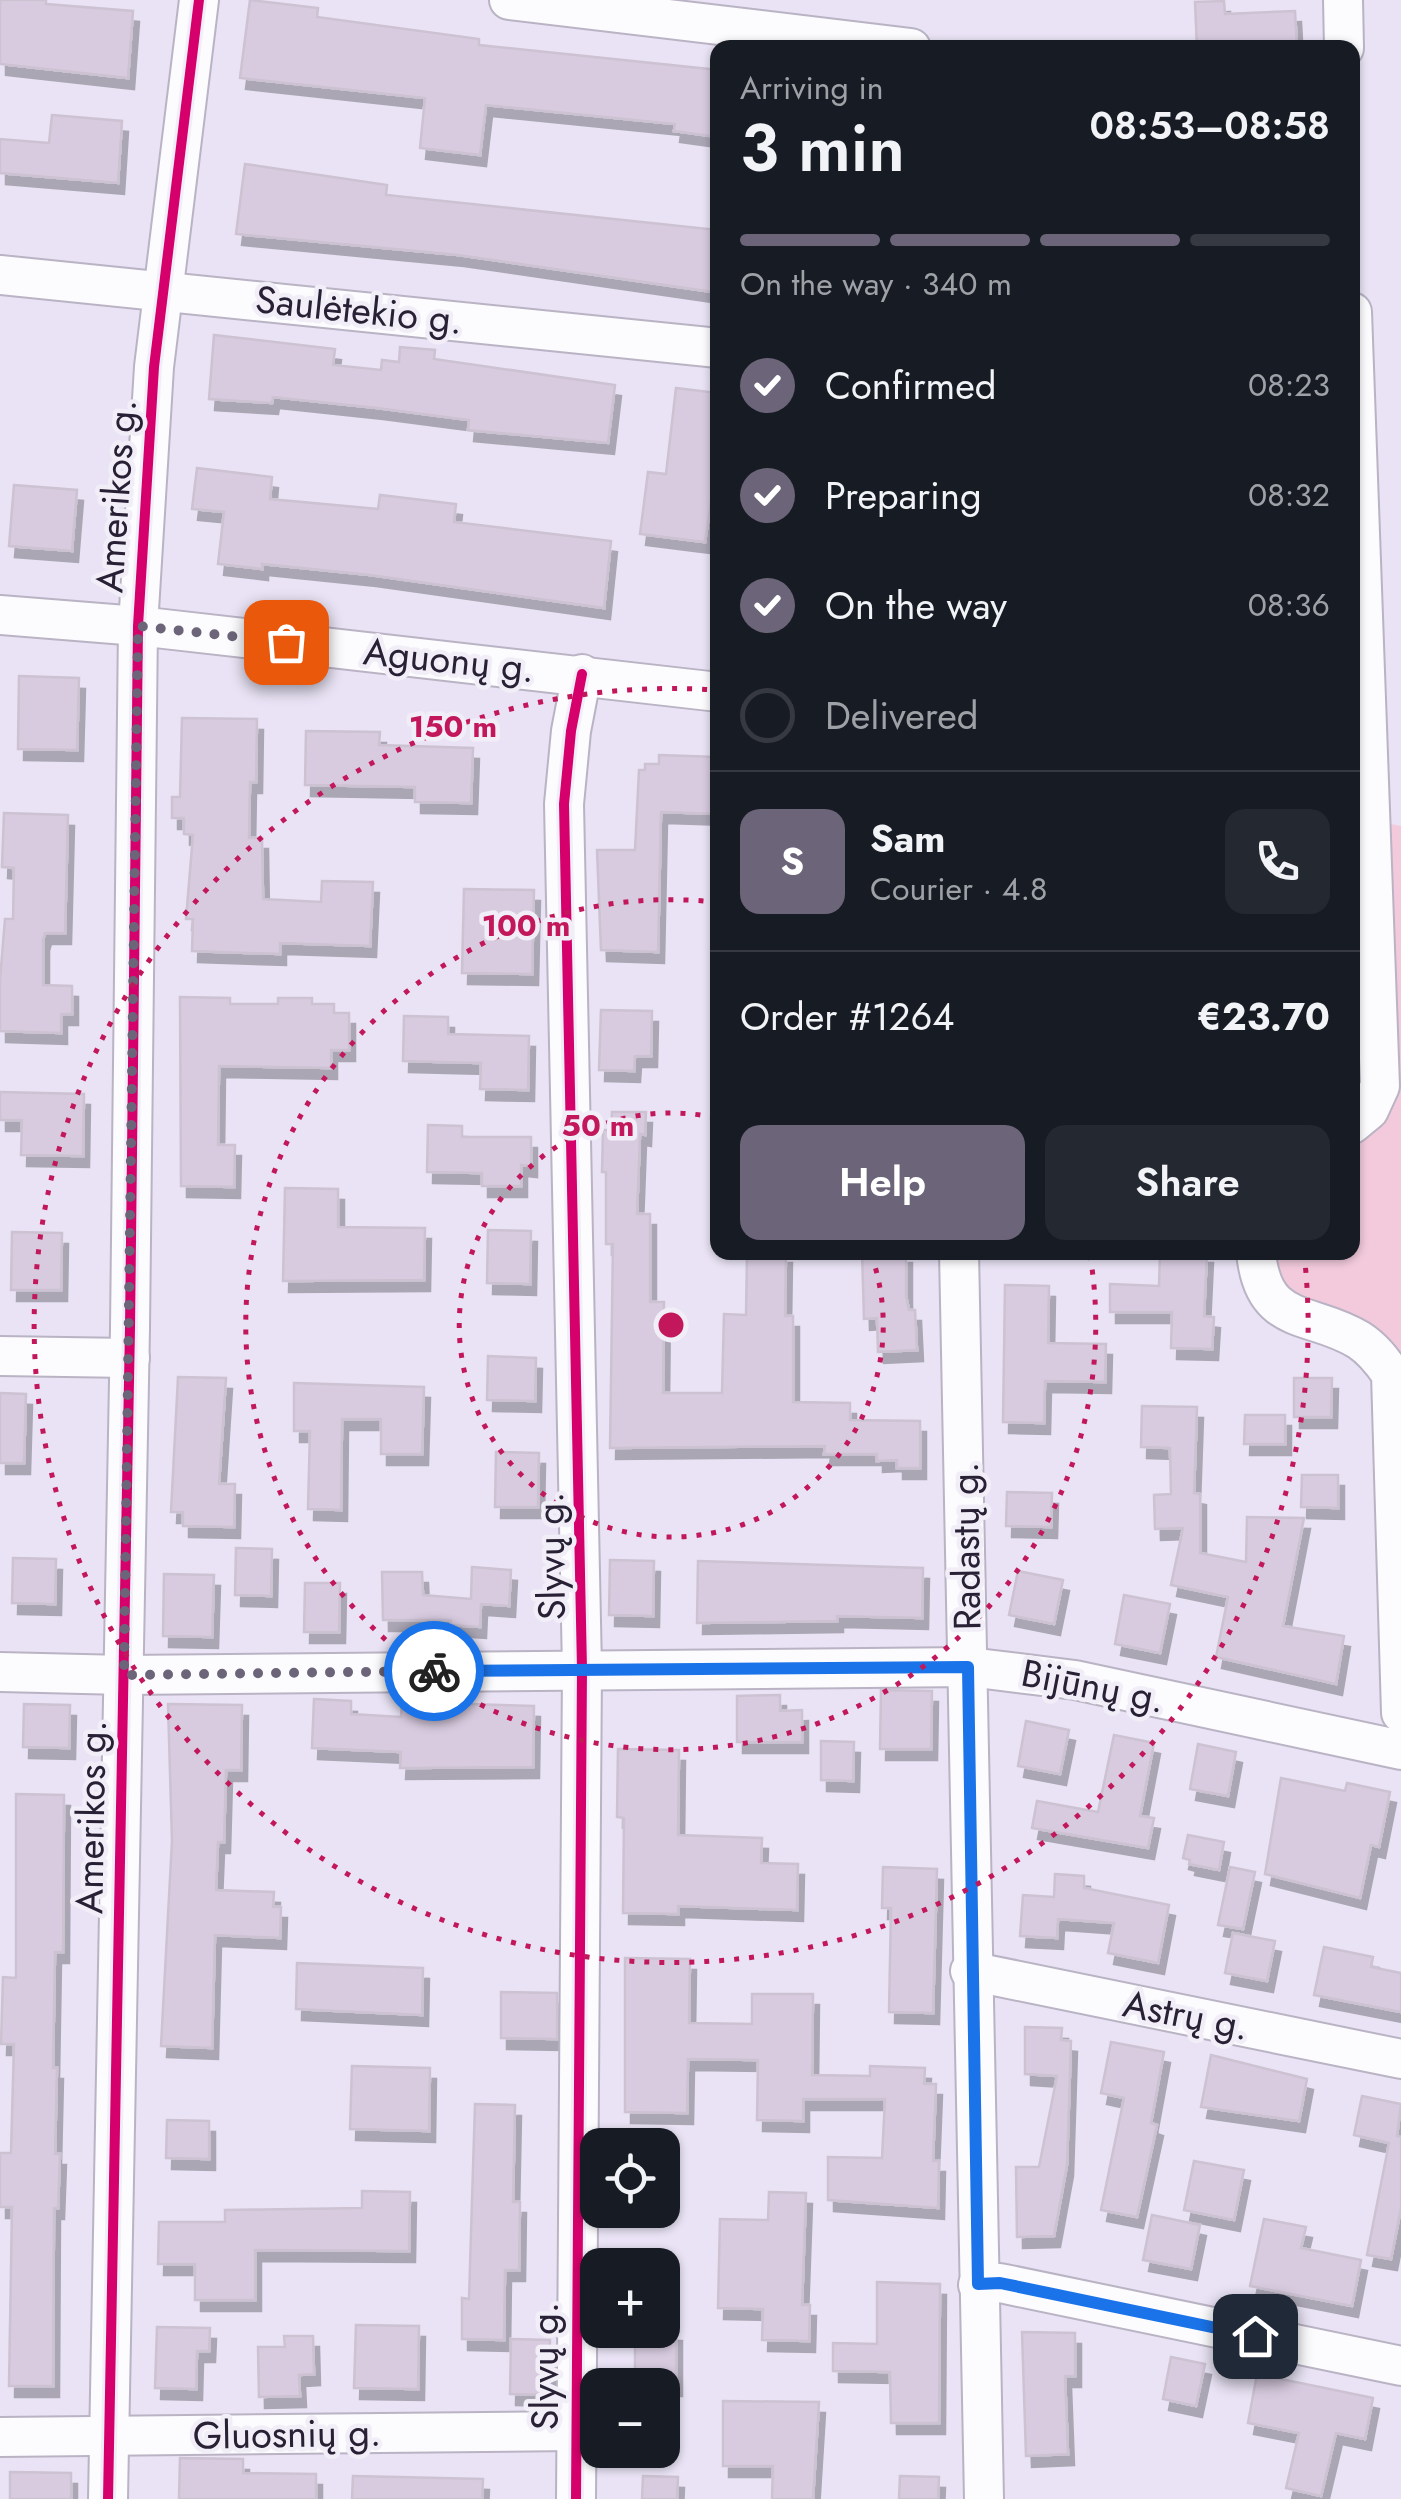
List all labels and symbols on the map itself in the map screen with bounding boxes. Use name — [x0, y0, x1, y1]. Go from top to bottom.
street label: Saulėtekio g. — [253, 271, 465, 348]
street label: Amerikos g. — [81, 397, 150, 595]
pin — [244, 600, 329, 685]
street label: Aguonų g. — [361, 623, 537, 696]
text: 150 m — [409, 705, 497, 748]
text: 100 m — [482, 904, 570, 947]
text: 50 m — [562, 1104, 634, 1147]
centre of rings — [653, 1307, 689, 1343]
street label: Radastų g. — [937, 1461, 994, 1631]
street label: Slyvų g. — [522, 1491, 579, 1621]
courier — [384, 1621, 484, 1721]
street label: Bijūnų g. — [1017, 1645, 1169, 1726]
street label: Amerikos g. — [61, 1720, 120, 1914]
street label: Astrų g. — [1119, 1975, 1254, 2054]
pin — [1213, 2294, 1298, 2379]
street label: Slyvų g. — [517, 2302, 572, 2430]
street label: Gluosnių g. — [192, 2404, 382, 2463]

